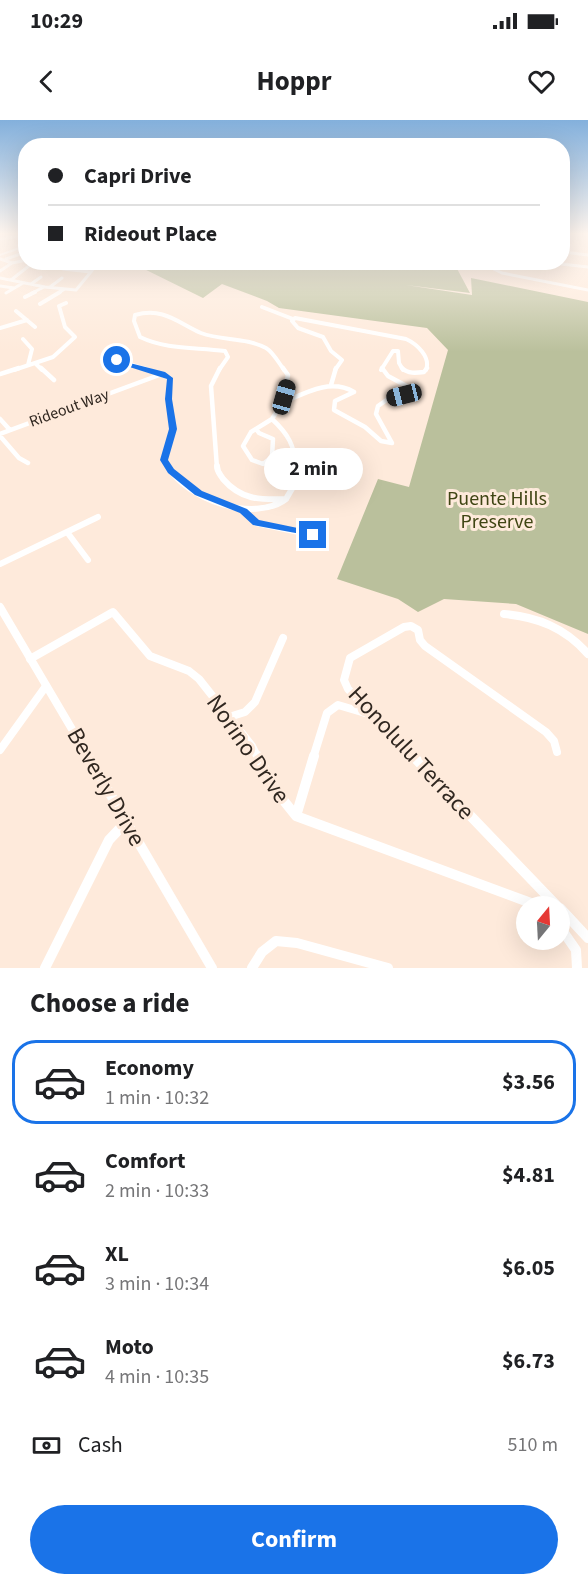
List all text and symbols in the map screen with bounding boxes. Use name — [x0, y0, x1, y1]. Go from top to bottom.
text: 10:29 — [30, 5, 83, 37]
text: Hoppr — [257, 62, 331, 101]
icon: back — [30, 65, 63, 98]
icon: heart — [525, 65, 558, 98]
text: Capri Drive — [84, 160, 192, 192]
text: Rideout Place — [84, 218, 217, 250]
route start — [103, 346, 130, 373]
car — [270, 377, 298, 417]
car — [384, 382, 424, 408]
street label: Rideout Way — [26, 383, 113, 433]
callout: 2 min — [264, 448, 362, 490]
text: 2 min — [289, 455, 338, 483]
park label: Puente Hills Preserve — [447, 485, 547, 536]
route end — [299, 521, 326, 548]
street label: Honolulu Terrace — [340, 678, 482, 828]
street label: Norino Drive — [198, 687, 298, 811]
street label: Beverly Drive — [58, 721, 154, 853]
north arrow — [516, 896, 570, 950]
map controls — [516, 896, 570, 950]
text: Choose a ride — [30, 984, 190, 1023]
text: Economy — [105, 1052, 194, 1084]
icon: car — [33, 1055, 87, 1109]
text: $3.56 — [502, 1066, 555, 1098]
text: 1 min · 10:32 — [105, 1084, 209, 1112]
text: Comfort — [105, 1145, 186, 1177]
icon: car — [33, 1148, 87, 1202]
text: $4.81 — [502, 1159, 555, 1191]
text: 2 min · 10:33 — [105, 1177, 209, 1205]
text: XL — [105, 1238, 129, 1270]
icon: car — [33, 1241, 87, 1295]
text: $6.05 — [502, 1252, 555, 1284]
text: 3 min · 10:34 — [105, 1270, 209, 1298]
text: Moto — [105, 1331, 154, 1363]
icon: car — [33, 1334, 87, 1388]
text: $6.73 — [502, 1345, 555, 1377]
text: 4 min · 10:35 — [105, 1363, 209, 1391]
icon: cash — [30, 1429, 63, 1462]
text: Cash — [78, 1429, 123, 1461]
text: 510 m — [508, 1431, 558, 1459]
button: Confirm — [30, 1505, 558, 1574]

